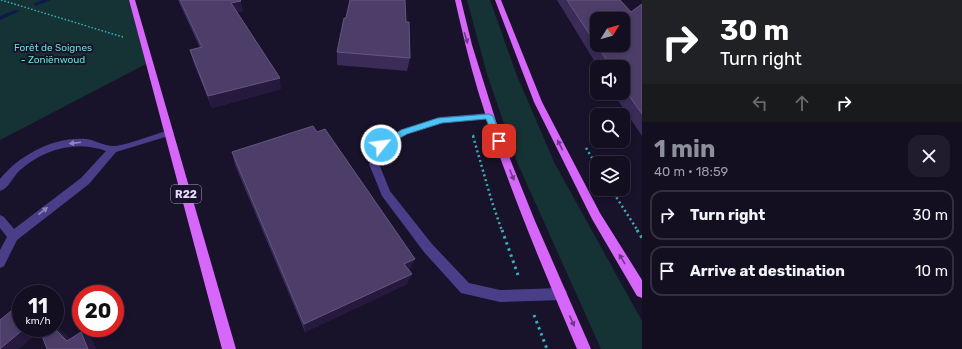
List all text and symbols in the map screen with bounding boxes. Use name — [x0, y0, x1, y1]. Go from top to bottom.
north arrow — [590, 12, 630, 52]
map controls — [590, 12, 630, 196]
text: 30 m — [720, 14, 789, 47]
icon: right — [654, 16, 706, 68]
one-way arrow — [463, 32, 469, 44]
park label: Forêt de Soignes - Zoniënwoud — [14, 42, 92, 66]
text: Turn right — [720, 48, 802, 70]
button: sound — [590, 60, 630, 100]
icon: left — [749, 92, 771, 114]
icon: ahead — [791, 92, 813, 114]
icon: right — [833, 92, 855, 114]
button: search — [590, 108, 630, 148]
position arrow — [360, 124, 402, 166]
pin — [482, 124, 516, 158]
icon: arrive — [488, 130, 510, 152]
text: 1 min — [654, 135, 715, 163]
button: close — [908, 135, 950, 177]
one-way arrow — [557, 139, 563, 150]
one-way arrow — [69, 140, 81, 146]
button: layers — [590, 156, 630, 196]
text: 40 m · 18:59 — [654, 164, 728, 179]
one-way arrow — [509, 169, 515, 181]
road number: R22 — [171, 185, 201, 203]
icon: right — [656, 204, 678, 226]
text: Turn right — [690, 206, 765, 224]
text: 30 m — [912, 206, 948, 224]
one-way arrow — [38, 207, 49, 216]
one-way arrow — [618, 254, 626, 264]
icon: arrive — [656, 260, 678, 282]
text: Arrive at destination — [690, 262, 845, 280]
text: 10 m — [915, 262, 948, 280]
speed limit sign: 20 — [72, 285, 124, 337]
text: 11 — [28, 294, 48, 318]
text: km/h — [26, 315, 50, 327]
one-way arrow — [569, 315, 575, 326]

